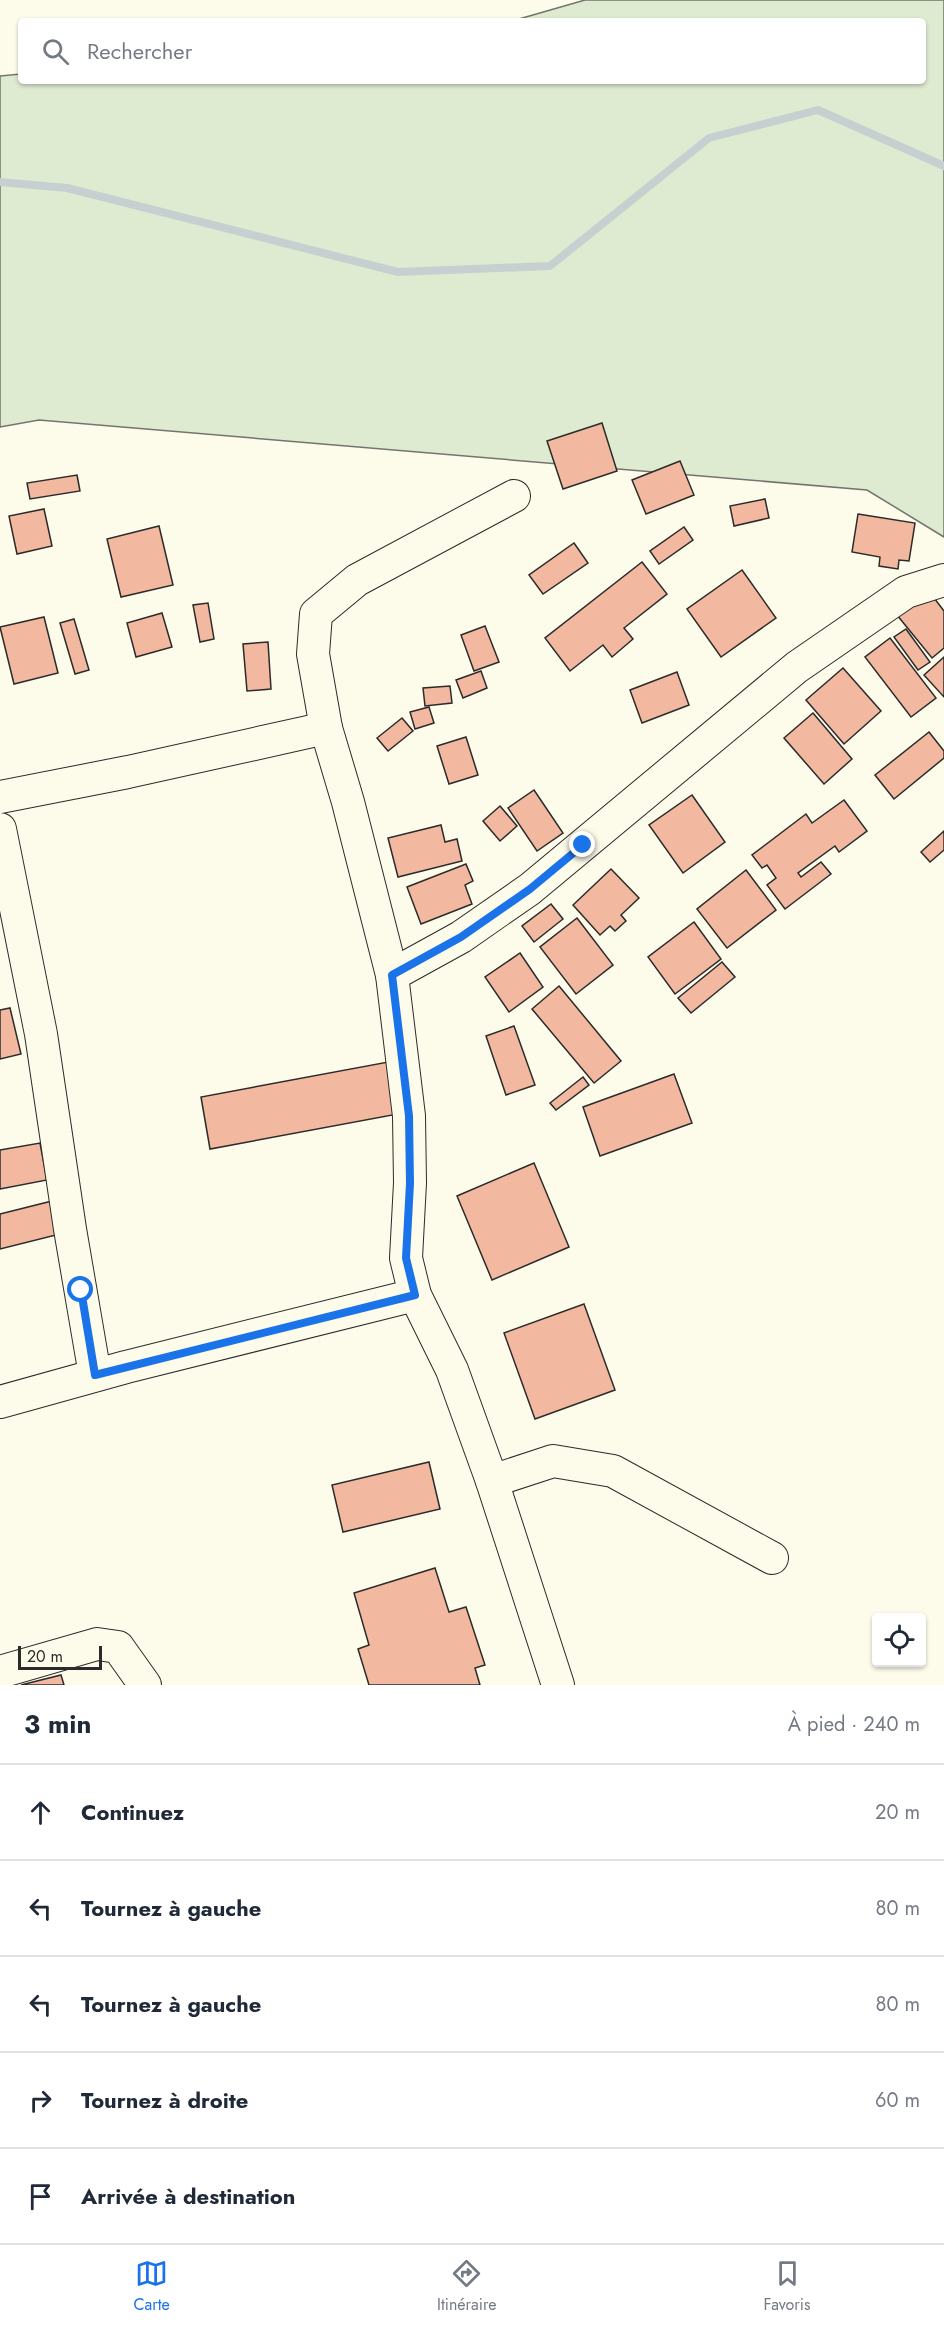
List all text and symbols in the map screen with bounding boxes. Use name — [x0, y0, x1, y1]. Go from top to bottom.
search box — [18, 18, 926, 84]
icon: search — [39, 35, 72, 68]
text: Rechercher — [87, 35, 192, 67]
route end — [569, 831, 595, 857]
route start — [67, 1276, 93, 1302]
map controls — [872, 1613, 926, 1667]
button: locate — [872, 1613, 926, 1667]
scale bar — [18, 1643, 102, 1670]
text: 20 m — [27, 1645, 63, 1668]
text: 3 min — [24, 1705, 91, 1743]
text: À pied · 240 m — [788, 1710, 920, 1739]
icon: ahead — [24, 1796, 57, 1829]
text: Continuez — [81, 1796, 184, 1828]
text: 20 m — [875, 1798, 920, 1827]
icon: left — [24, 1892, 57, 1925]
text: Tournez à gauche — [81, 1892, 261, 1924]
text: 80 m — [875, 1894, 920, 1923]
icon: left — [24, 1988, 57, 2021]
text: Tournez à gauche — [81, 1988, 261, 2020]
text: 80 m — [875, 1990, 920, 2019]
icon: right — [24, 2084, 57, 2117]
text: Tournez à droite — [81, 2084, 248, 2116]
text: 60 m — [875, 2086, 920, 2115]
icon: arrive — [24, 2180, 57, 2213]
text: Arrivée à destination — [81, 2180, 295, 2212]
tab: Carte — [134, 2257, 170, 2316]
tab: Itinéraire — [437, 2257, 496, 2316]
tab: Favoris — [764, 2257, 810, 2316]

